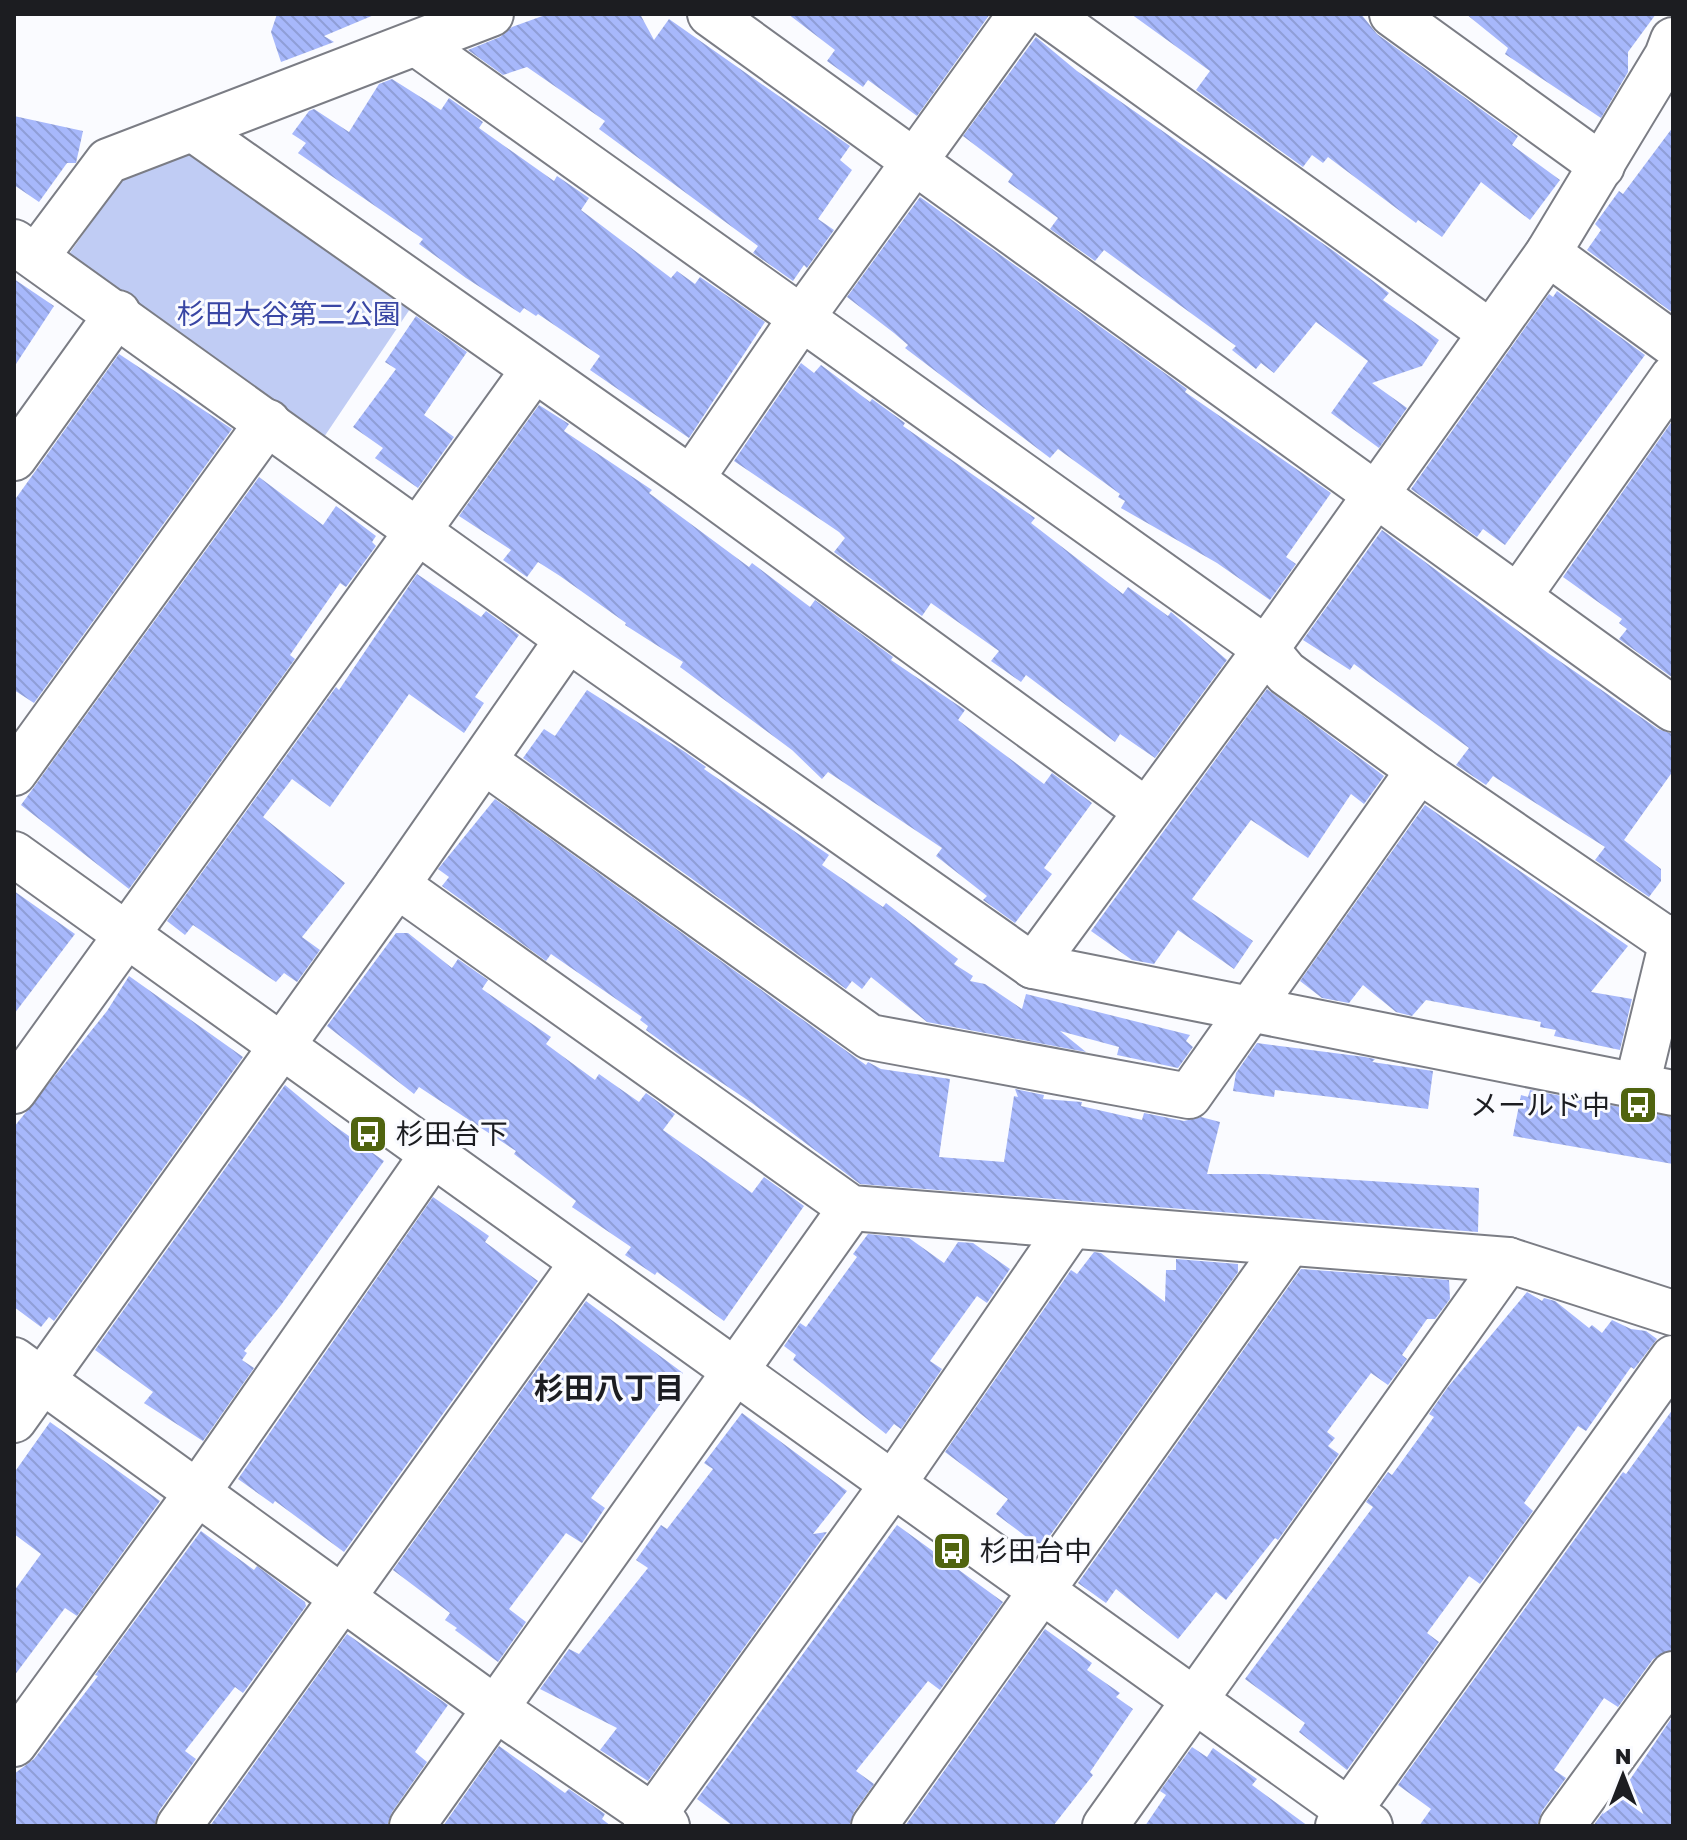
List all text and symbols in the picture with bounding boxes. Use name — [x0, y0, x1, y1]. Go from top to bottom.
park label: 杉田大谷第二公園 — [177, 297, 401, 330]
bus stop icon: メールド中 — [1617, 1084, 1659, 1126]
place label: メールド中 — [1470, 1088, 1610, 1121]
bus stop icon: 杉田台下 — [347, 1113, 389, 1155]
place label: 杉田台下 — [396, 1117, 508, 1150]
district label: 杉田八丁目 — [534, 1370, 684, 1406]
bus stop icon: 杉田台中 — [931, 1530, 973, 1572]
place label: 杉田台中 — [980, 1534, 1092, 1567]
north arrow — [1583, 1736, 1663, 1816]
text: N — [1615, 1742, 1631, 1769]

